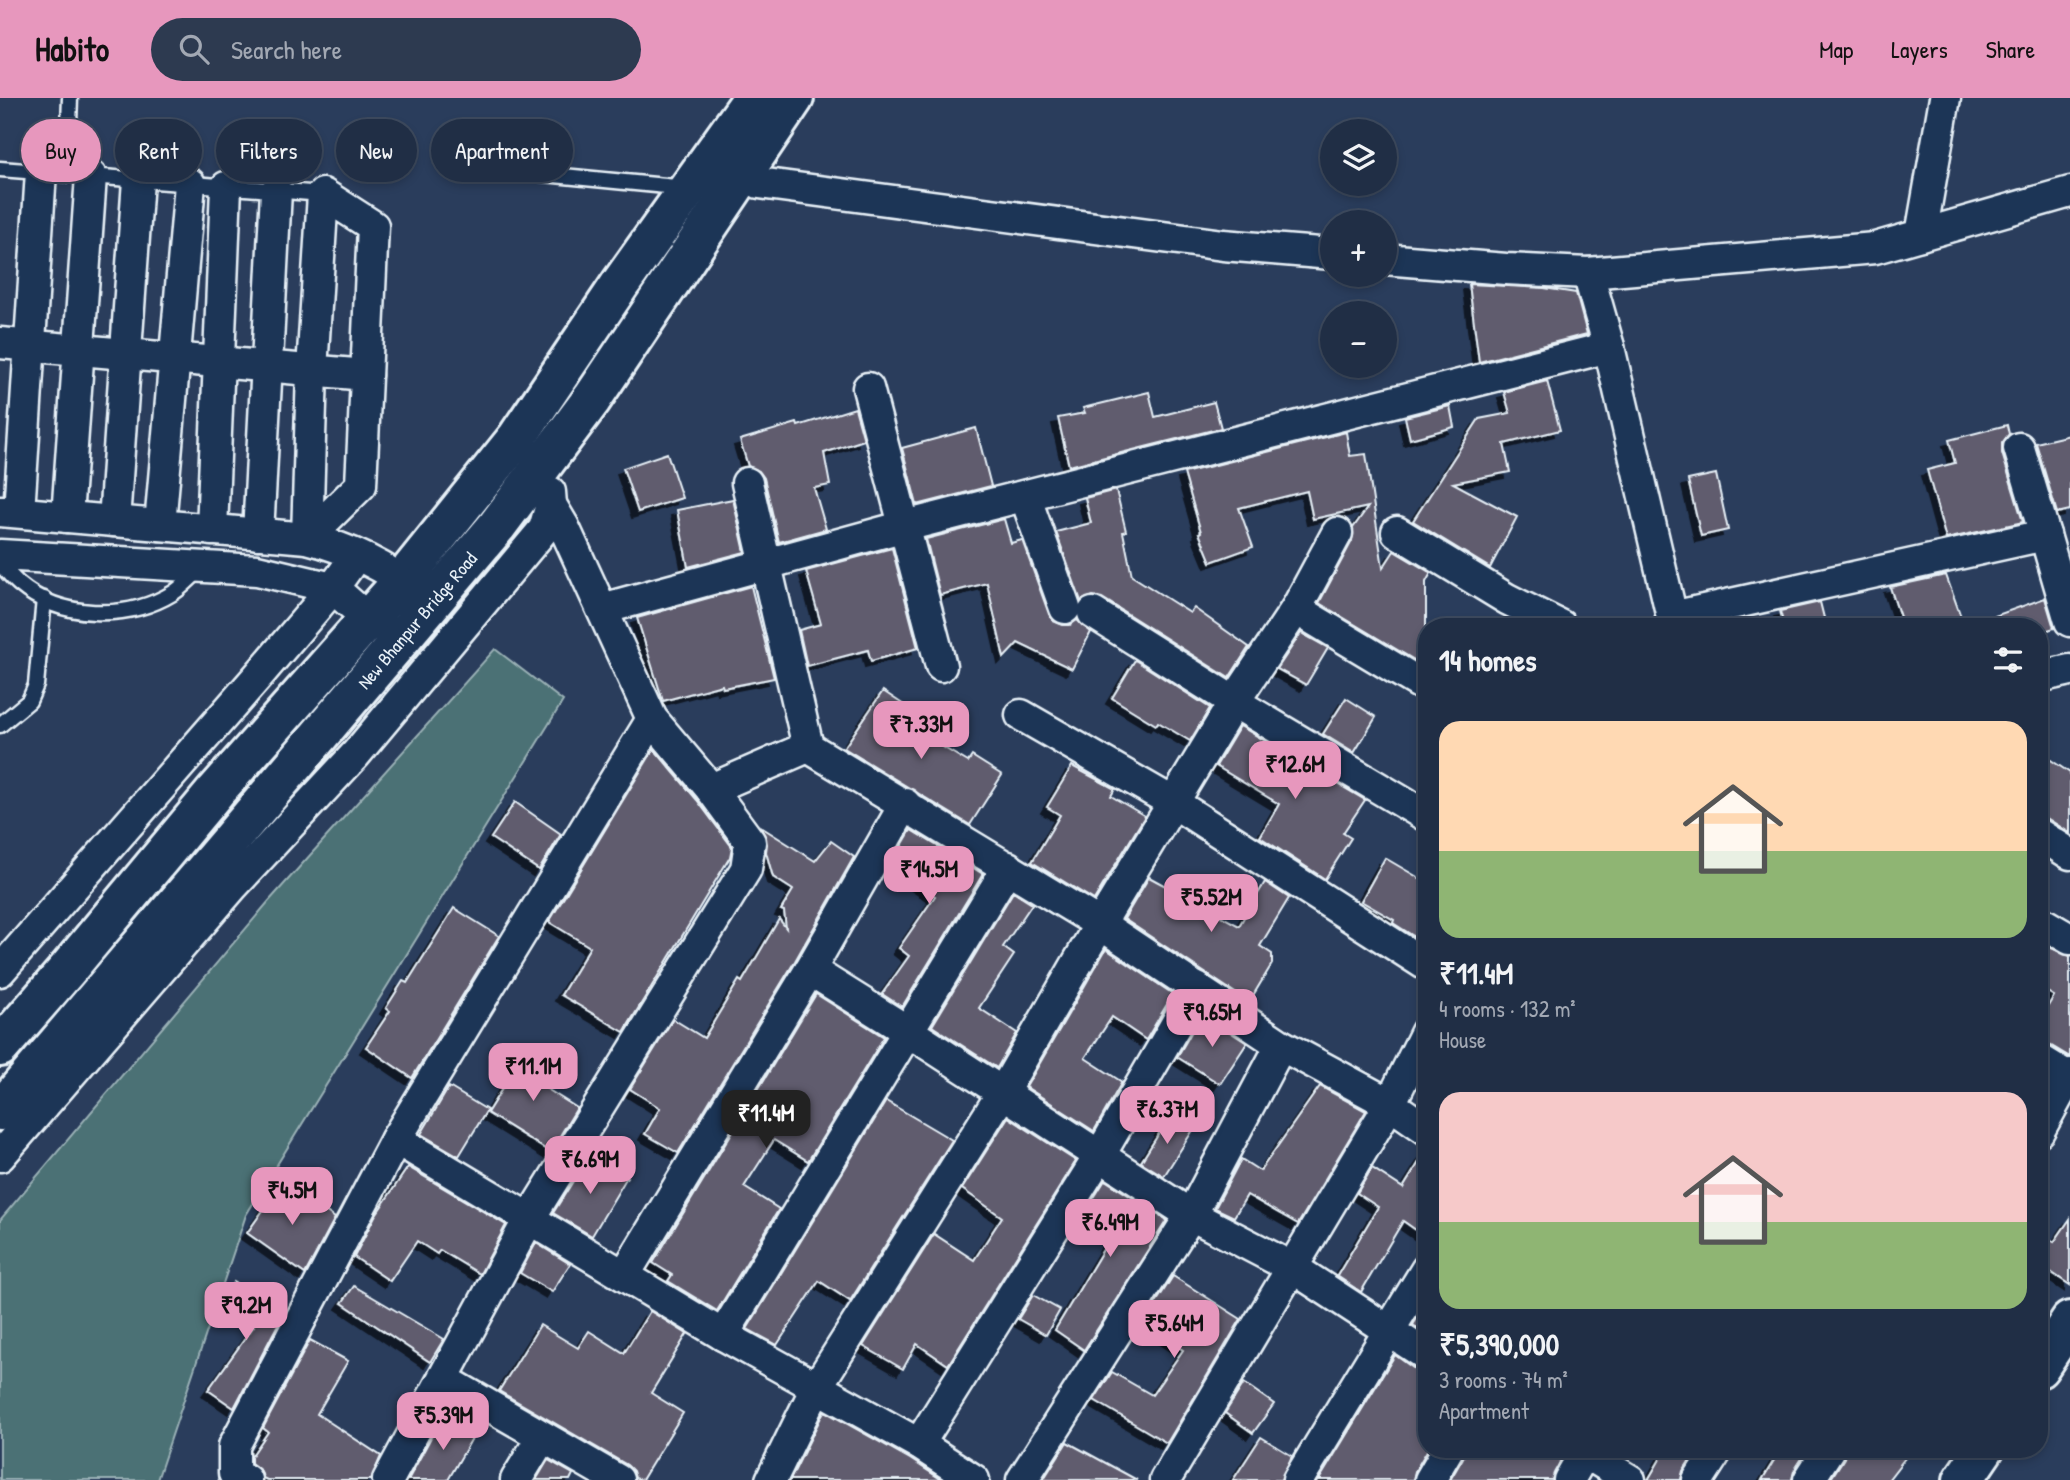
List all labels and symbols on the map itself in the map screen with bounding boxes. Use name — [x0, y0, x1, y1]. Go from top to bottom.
street label: New Bhanpur Bridge Road — [351, 546, 483, 694]
pin: ₹7.33M — [864, 702, 978, 761]
pin: ₹12.6M — [1238, 742, 1352, 801]
pin: ₹14.5M — [872, 846, 986, 906]
pin: ₹5.52M — [1154, 874, 1268, 934]
pin: ₹9.65M — [1155, 990, 1269, 1049]
pin: ₹11.1M — [476, 1044, 590, 1103]
pin: ₹6.37M — [1110, 1086, 1224, 1146]
pin: ₹11.4M — [709, 1090, 823, 1150]
pin: ₹6.69M — [533, 1136, 647, 1196]
pin: ₹4.5M — [243, 1168, 341, 1227]
pin: ₹6.49M — [1053, 1200, 1167, 1259]
pin: ₹9.2M — [197, 1282, 295, 1342]
pin: ₹5.64M — [1117, 1300, 1231, 1360]
pin: ₹5.39M — [386, 1392, 500, 1452]

